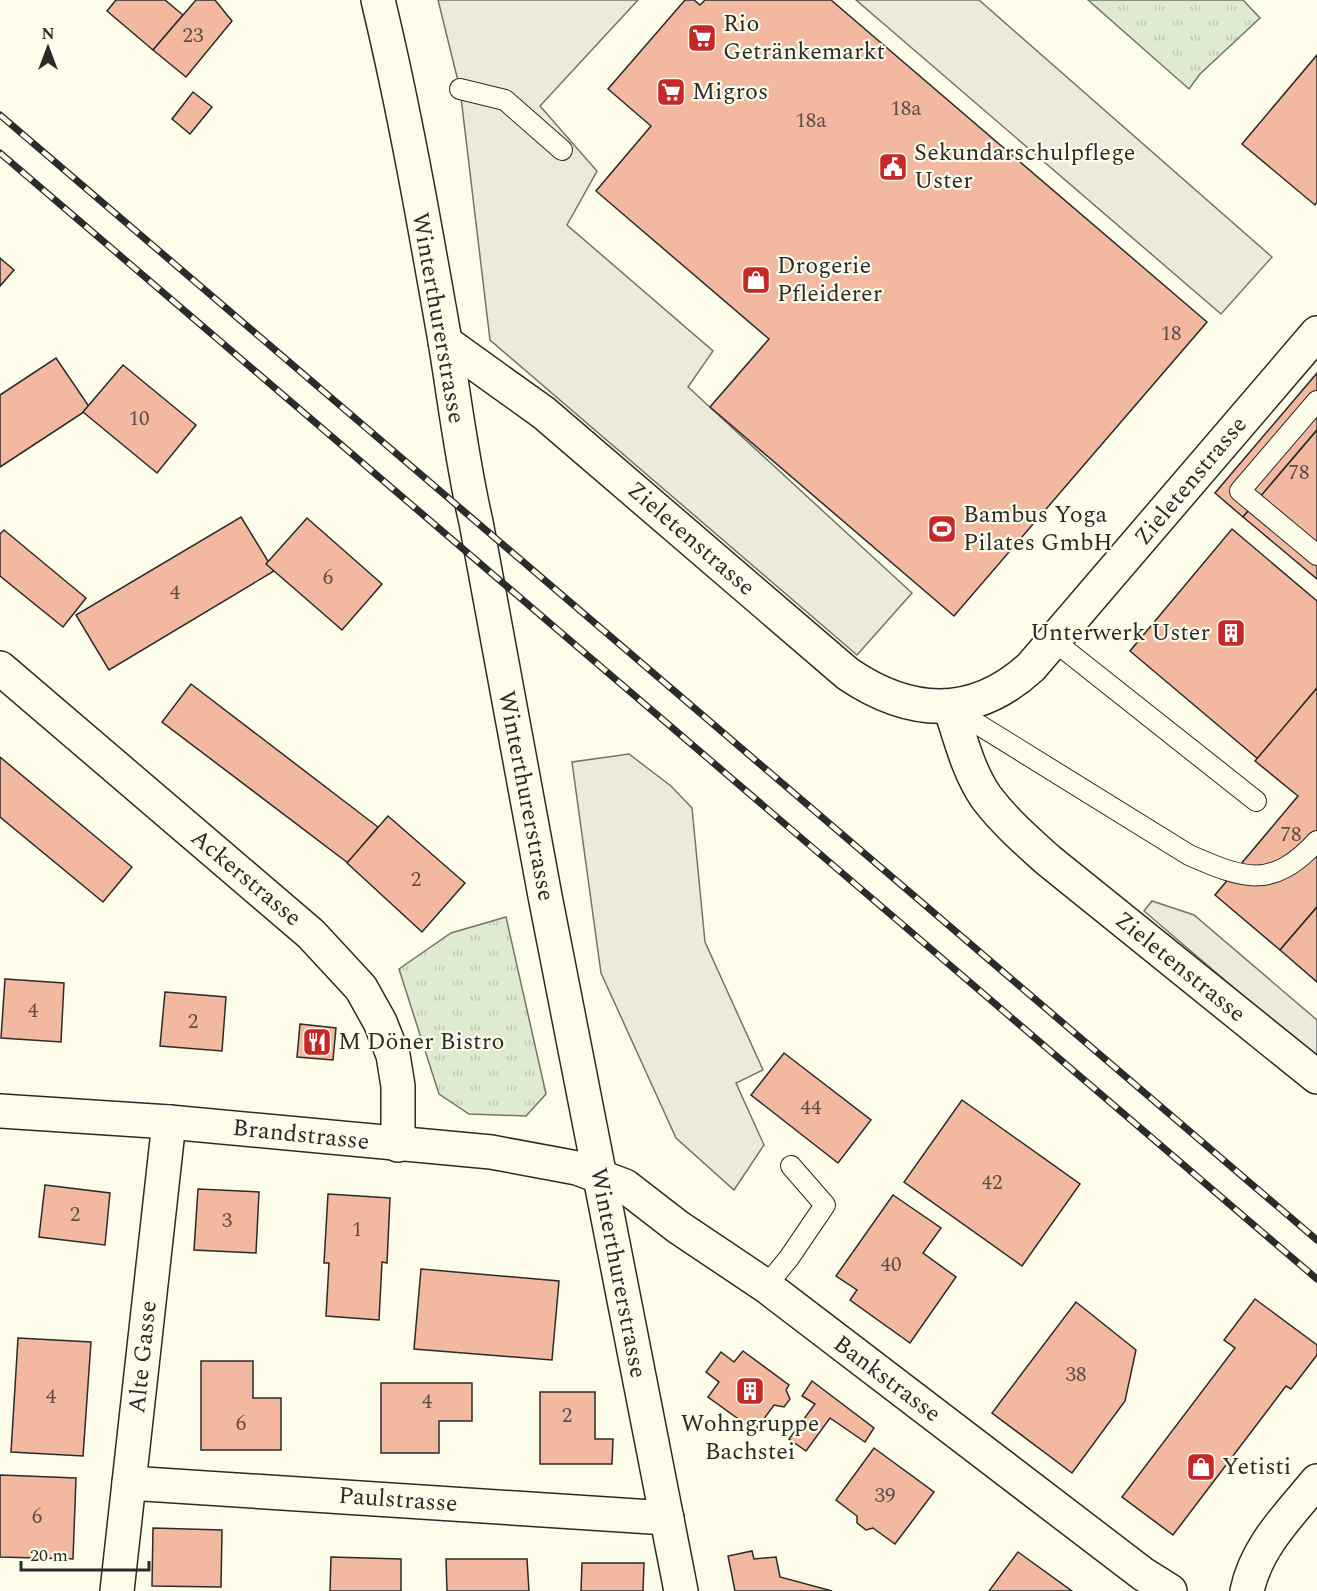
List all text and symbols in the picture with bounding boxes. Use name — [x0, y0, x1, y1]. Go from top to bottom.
place label: Rio Getränkemarkt — [723, 6, 885, 70]
north arrow — [18, 18, 78, 78]
house number: 23 — [183, 20, 204, 52]
text: N — [41, 22, 55, 46]
supermarket icon: Rio Getränkemarkt — [686, 22, 718, 54]
place label: Migros — [692, 74, 768, 110]
supermarket icon: Migros — [655, 76, 687, 108]
house number: 18a — [890, 93, 922, 125]
house number: 18a — [795, 105, 827, 137]
place label: Sekundarschulpflege Uster — [914, 135, 1135, 199]
public building icon: Sekundarschulpflege Uster — [877, 151, 909, 183]
street label: Winterthurerstrasse — [402, 210, 474, 426]
place label: Drogerie Pfleiderer — [777, 248, 882, 312]
shop icon: Drogerie Pfleiderer — [740, 264, 772, 296]
house number: 18 — [1161, 318, 1182, 350]
house number: 10 — [129, 403, 150, 435]
street label: Zieletenstrasse — [1126, 408, 1256, 554]
house number: 78 — [1289, 457, 1310, 489]
street label: Zieletenstrasse — [619, 473, 763, 605]
place label: Bambus Yoga Pilates GmbH — [963, 497, 1113, 561]
sports icon: Bambus Yoga Pilates GmbH — [926, 513, 958, 545]
house number: 6 — [323, 562, 333, 594]
house number: 4 — [170, 577, 181, 609]
place label: Unterwerk Uster — [1030, 615, 1210, 651]
building icon: Unterwerk Uster — [1215, 617, 1247, 649]
street label: Winterthurerstrasse — [488, 688, 564, 904]
house number: 78 — [1281, 819, 1302, 851]
street label: Ackerstrasse — [183, 821, 309, 935]
house number: 2 — [411, 864, 421, 896]
street label: Zieletenstrasse — [1107, 903, 1253, 1031]
house number: 4 — [28, 995, 39, 1027]
house number: 2 — [188, 1006, 198, 1038]
place label: M Döner Bistro — [338, 1024, 504, 1060]
restaurant icon: M Döner Bistro — [301, 1026, 333, 1058]
house number: 44 — [801, 1092, 822, 1124]
street label: Brandstrasse — [231, 1110, 371, 1160]
street label: Winterthurerstrasse — [580, 1165, 656, 1381]
house number: 42 — [982, 1167, 1003, 1199]
house number: 2 — [70, 1199, 80, 1231]
house number: 3 — [222, 1205, 233, 1237]
house number: 1 — [352, 1214, 362, 1246]
house number: 40 — [881, 1249, 902, 1281]
street label: Alte Gasse — [119, 1299, 167, 1415]
street label: Bankstrasse — [825, 1326, 949, 1432]
house number: 38 — [1066, 1359, 1087, 1391]
building icon: Wohngruppe Bachstei — [734, 1375, 766, 1407]
house number: 4 — [46, 1381, 57, 1413]
house number: 4 — [422, 1386, 433, 1418]
house number: 2 — [562, 1400, 572, 1432]
place label: Wohngruppe Bachstei — [681, 1406, 819, 1470]
house number: 6 — [236, 1408, 246, 1440]
place label: Yetisti — [1222, 1449, 1291, 1485]
shop icon: Yetisti — [1185, 1451, 1217, 1483]
street label: Paulstrasse — [337, 1478, 459, 1522]
house number: 39 — [875, 1480, 896, 1512]
house number: 6 — [32, 1501, 42, 1533]
scale bar — [21, 1534, 148, 1572]
text: 20 m — [30, 1542, 68, 1569]

